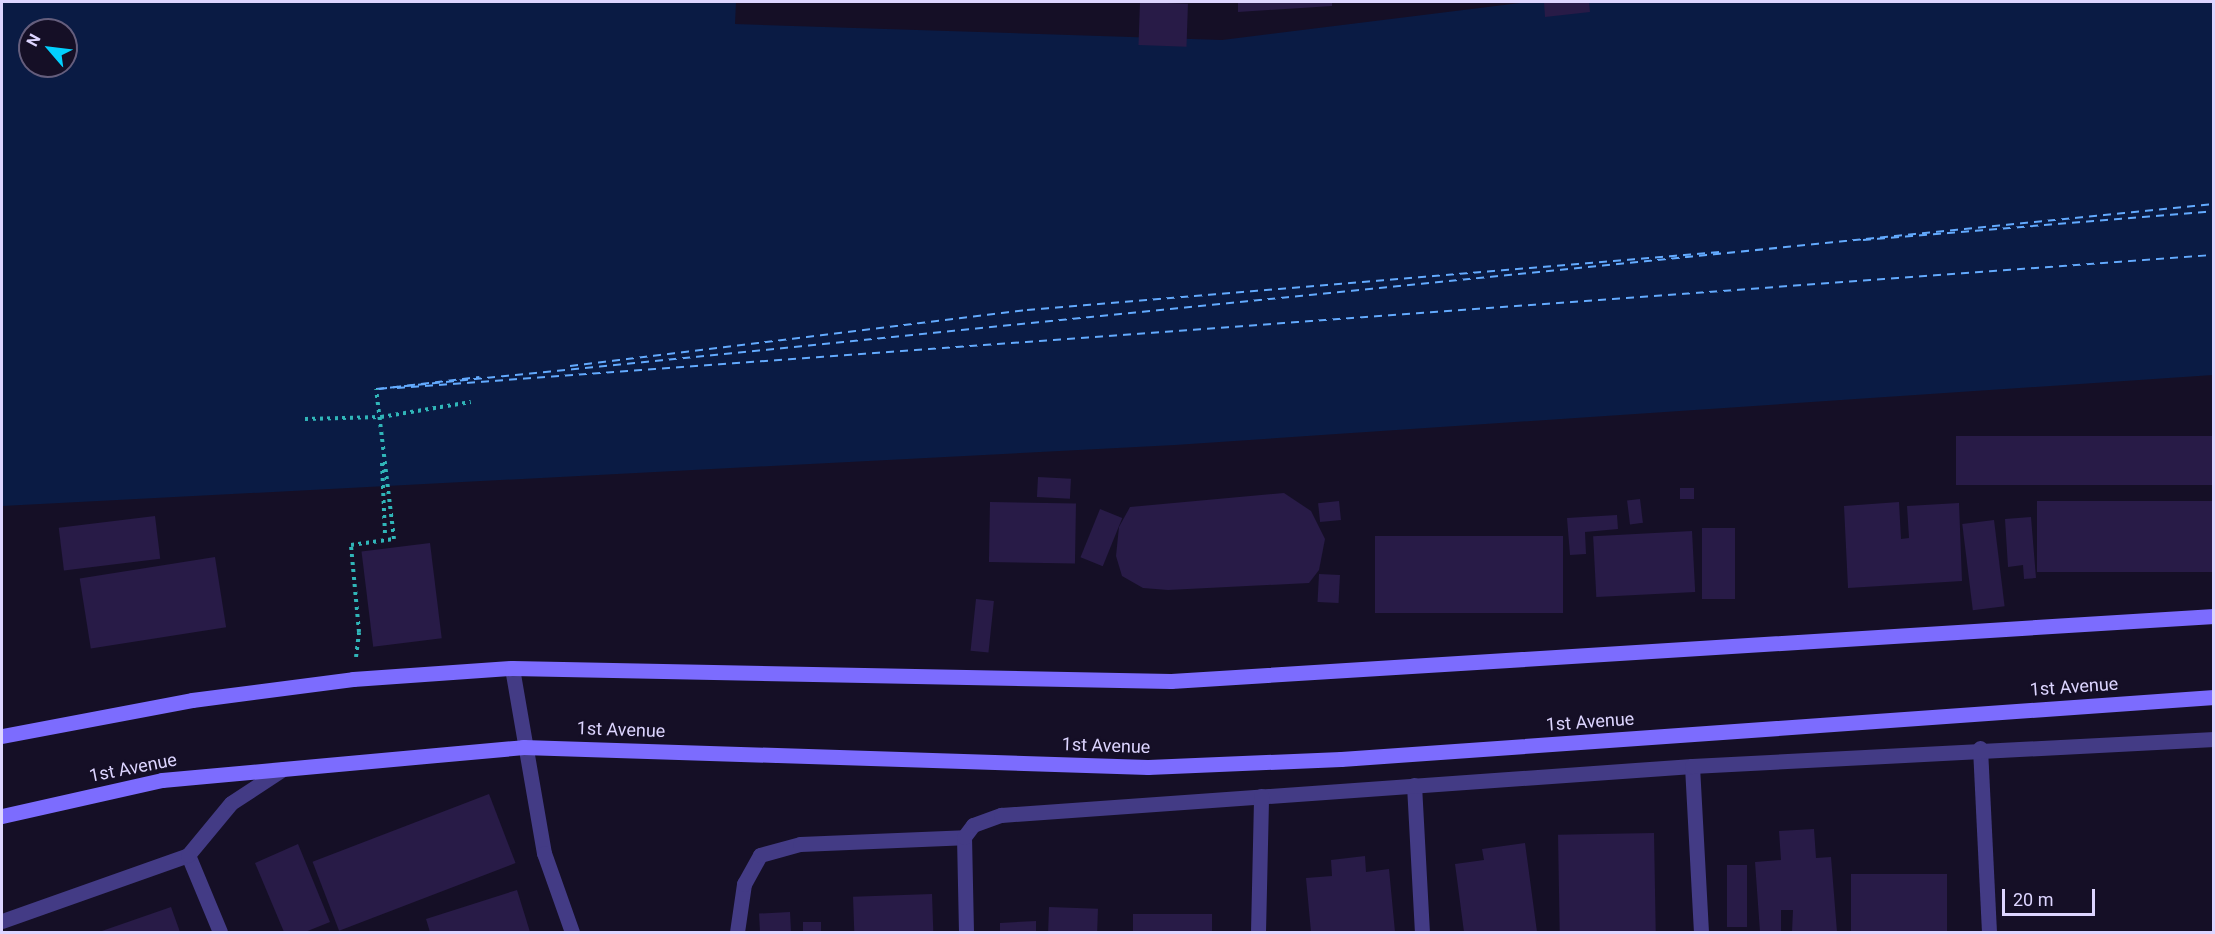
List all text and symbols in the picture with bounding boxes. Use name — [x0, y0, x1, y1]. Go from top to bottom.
north arrow — [18, 18, 78, 78]
text: N — [22, 31, 44, 50]
street label: 1st Avenue — [2029, 673, 2119, 701]
street label: 1st Avenue — [1545, 708, 1635, 736]
street label: 1st Avenue — [576, 718, 666, 742]
street label: 1st Avenue — [1061, 734, 1151, 758]
street label: 1st Avenue — [87, 749, 179, 787]
scale bar — [2005, 877, 2098, 915]
text: 20 m — [2013, 889, 2053, 910]

